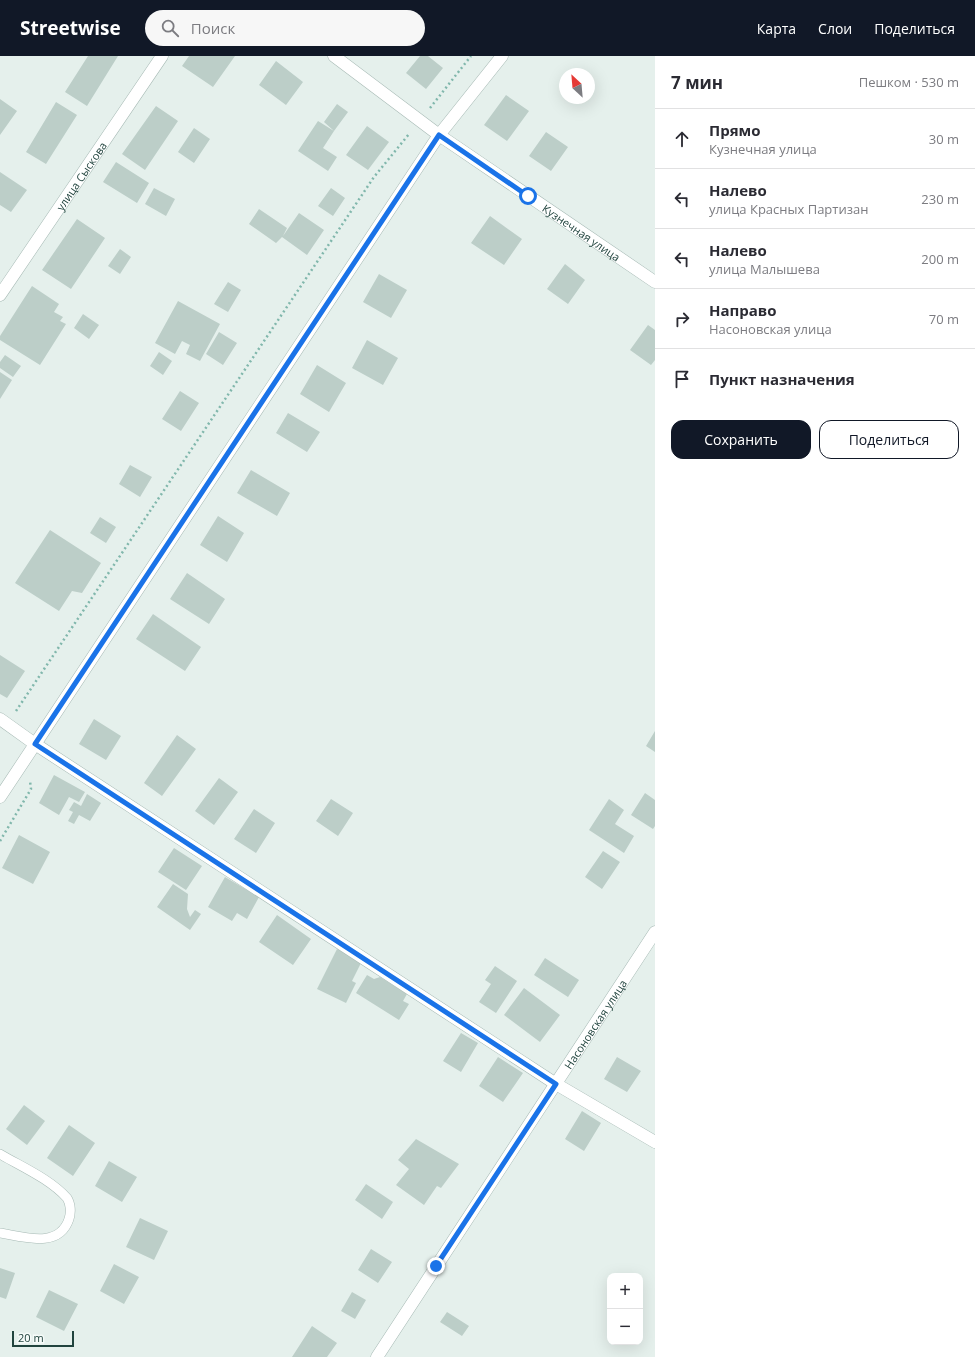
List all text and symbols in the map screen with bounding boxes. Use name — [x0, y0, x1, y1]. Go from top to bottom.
search box — [145, 10, 425, 46]
text: Streetwise — [20, 15, 121, 41]
icon: search — [159, 17, 181, 39]
text: Поиск — [191, 18, 235, 38]
text: Карта — [757, 19, 796, 38]
text: Слои — [818, 19, 852, 38]
text: Поделиться — [874, 19, 955, 38]
north arrow — [559, 68, 595, 104]
text: 7 мин — [671, 71, 723, 94]
text: Пешком · 530 m — [859, 73, 959, 91]
text: Прямо — [709, 120, 761, 140]
icon: ahead — [671, 128, 693, 150]
text: 30 m — [929, 130, 959, 148]
street label: улица Сыскова — [52, 138, 109, 213]
text: Кузнечная улица — [709, 140, 817, 158]
text: Налево — [709, 180, 767, 200]
route start — [519, 187, 537, 205]
icon: left — [671, 188, 693, 210]
text: 230 m — [921, 190, 959, 208]
street label: Кузнечная улица — [540, 200, 624, 264]
text: улица Красных Партизан — [709, 200, 868, 218]
text: Налево — [709, 240, 767, 260]
icon: left — [671, 248, 693, 270]
text: 200 m — [921, 250, 959, 268]
text: улица Малышева — [709, 260, 820, 278]
text: Направо — [709, 300, 777, 320]
icon: right — [671, 308, 693, 330]
text: 70 m — [929, 310, 959, 328]
text: Насоновская улица — [709, 320, 832, 338]
icon: arrive — [671, 368, 693, 390]
text: Пункт назначения — [709, 369, 855, 389]
button: Сохранить — [671, 420, 811, 459]
button: Поделиться — [819, 420, 959, 459]
street label: Насоновская улица — [560, 976, 630, 1072]
route end — [427, 1257, 445, 1275]
map controls — [607, 1273, 643, 1345]
button: + — [607, 1273, 643, 1309]
button: − — [607, 1309, 643, 1345]
scale bar — [12, 1329, 74, 1348]
text: 20 m — [18, 1330, 44, 1345]

